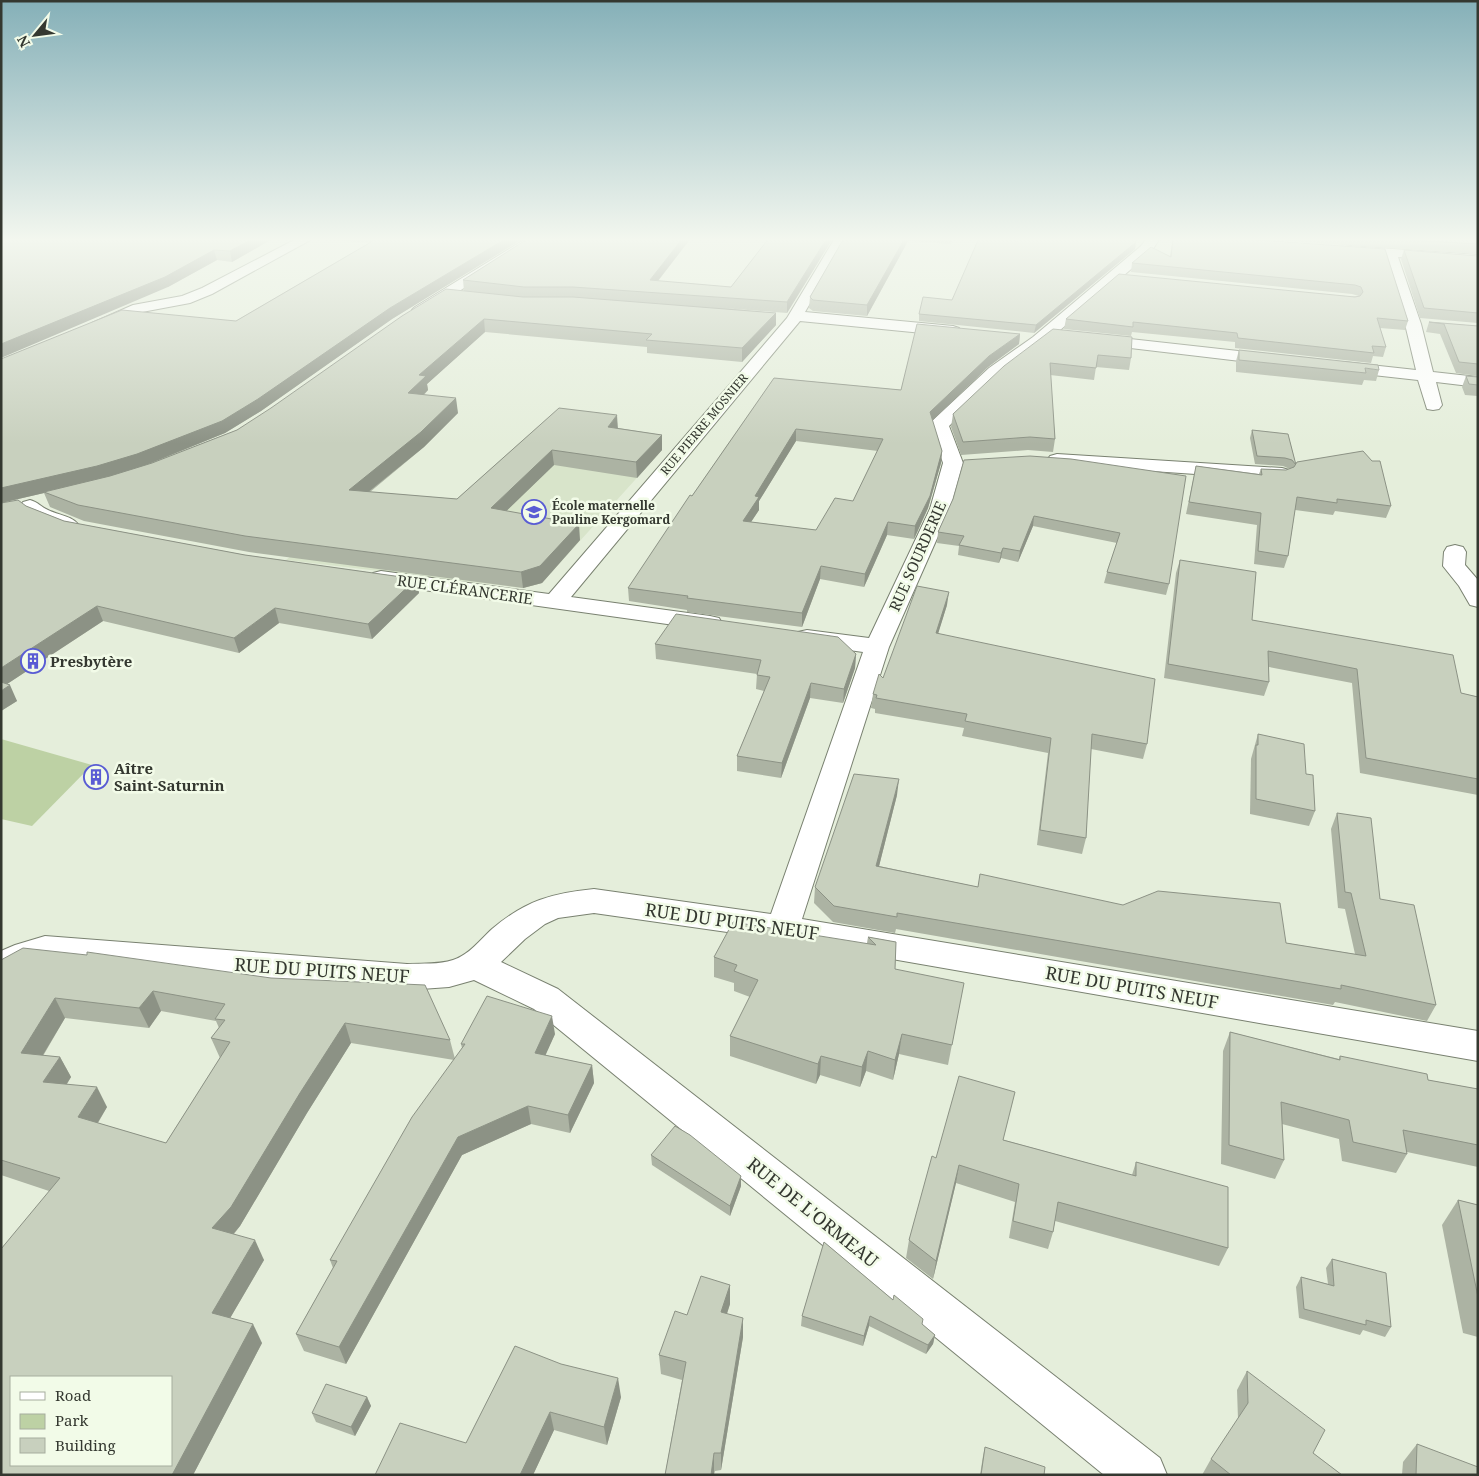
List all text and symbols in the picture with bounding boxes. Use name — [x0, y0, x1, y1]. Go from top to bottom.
north arrow — [10, 10, 60, 60]
text: N — [12, 32, 34, 51]
street label: RUE PIERRE MOSNIER — [656, 369, 752, 479]
place label: École maternelle Pauline Kergomard — [552, 497, 670, 528]
street label: RUE SOURDERIE — [884, 498, 950, 614]
school or university icon: École maternelle Pauline Kergomard — [521, 499, 547, 525]
street label: RUE CLÉRANCERIE — [396, 570, 534, 608]
building icon: Presbytère — [20, 648, 46, 674]
place label: Presbytère — [50, 651, 132, 671]
place label: Aître Saint-Saturnin — [114, 758, 225, 795]
building icon: Aître Saint-Saturnin — [83, 764, 109, 790]
street label: RUE DU PUITS NEUF — [643, 897, 821, 945]
street label: RUE DU PUITS NEUF — [234, 952, 410, 988]
street label: RUE DU PUITS NEUF — [1044, 960, 1220, 1014]
street label: RUE DE L'ORMEAU — [742, 1152, 884, 1272]
legend — [10, 1376, 172, 1466]
text: Road — [55, 1385, 91, 1405]
text: Park — [55, 1410, 89, 1430]
text: Building — [55, 1435, 116, 1455]

